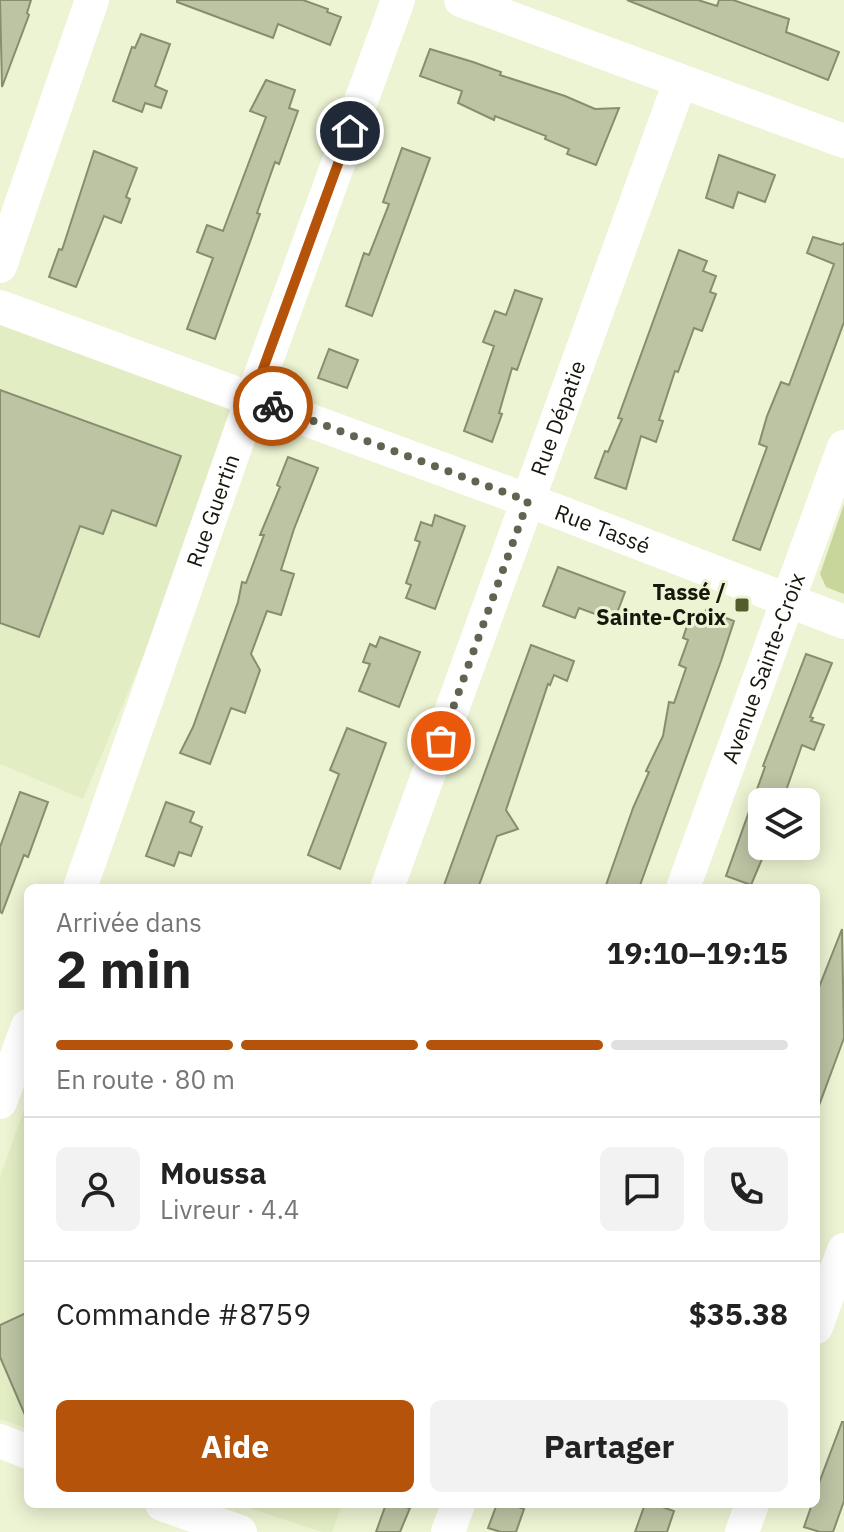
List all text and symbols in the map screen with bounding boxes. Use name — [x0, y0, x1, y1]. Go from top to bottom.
pin — [316, 97, 384, 165]
icon: home — [328, 109, 372, 153]
street label: Rue Dépatie — [523, 356, 592, 480]
courier — [233, 366, 313, 446]
icon: bike — [251, 384, 295, 428]
street label: Rue Guertin — [179, 450, 245, 571]
street label: Rue Tassé — [551, 497, 655, 560]
street label: Avenue Sainte-Croix — [715, 569, 811, 767]
place label: Tassé / Sainte-Croix — [596, 577, 726, 631]
marker: Tassé / Sainte-Croix — [733, 596, 751, 614]
pin — [407, 707, 475, 775]
icon: bag — [419, 719, 463, 763]
map controls — [748, 788, 820, 860]
button: layers — [748, 788, 820, 860]
text: Arrivée dans — [56, 905, 202, 939]
text: 19:10–19:15 — [607, 933, 788, 972]
text: 2 min — [56, 935, 192, 1002]
text: En route · 80 m — [56, 1062, 235, 1096]
button: person — [56, 1147, 140, 1231]
button: chat — [600, 1147, 684, 1231]
button: phone — [704, 1147, 788, 1231]
text: Moussa — [160, 1153, 266, 1192]
text: Livreur · 4.4 — [160, 1192, 299, 1226]
text: Commande #8759 — [56, 1294, 311, 1333]
text: $35.38 — [689, 1294, 788, 1333]
button: Aide — [56, 1400, 414, 1492]
button: Partager — [430, 1400, 788, 1492]

